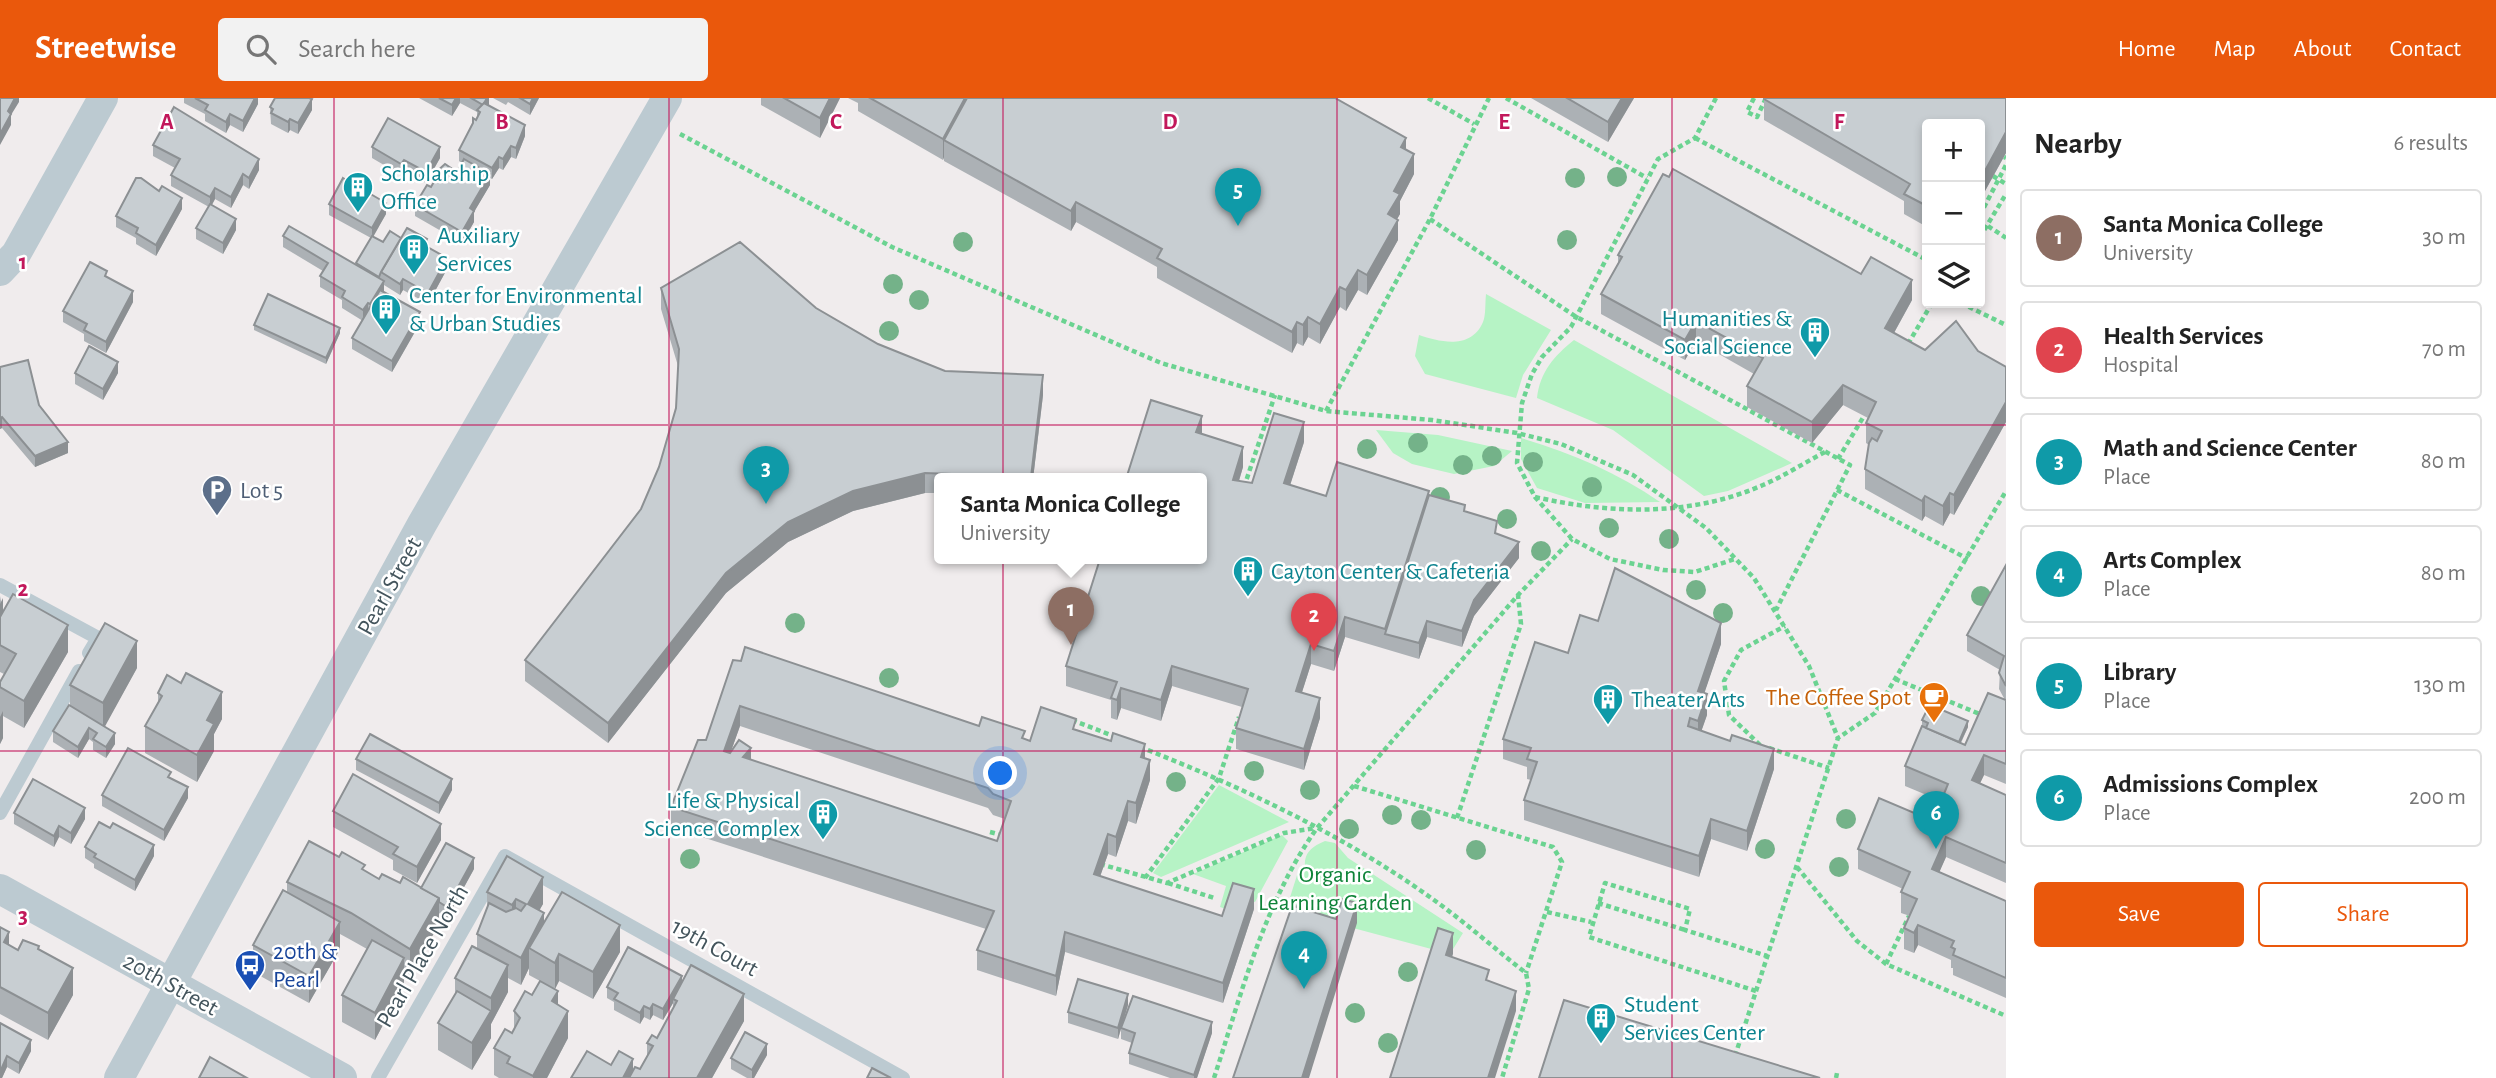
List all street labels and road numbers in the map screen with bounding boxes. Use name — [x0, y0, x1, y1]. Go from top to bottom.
street label: Pearl Street — [353, 533, 427, 639]
street label: Pearl Place North — [372, 881, 473, 1032]
street label: 19th Court — [667, 914, 762, 982]
street label: 20th Street — [119, 949, 222, 1021]

